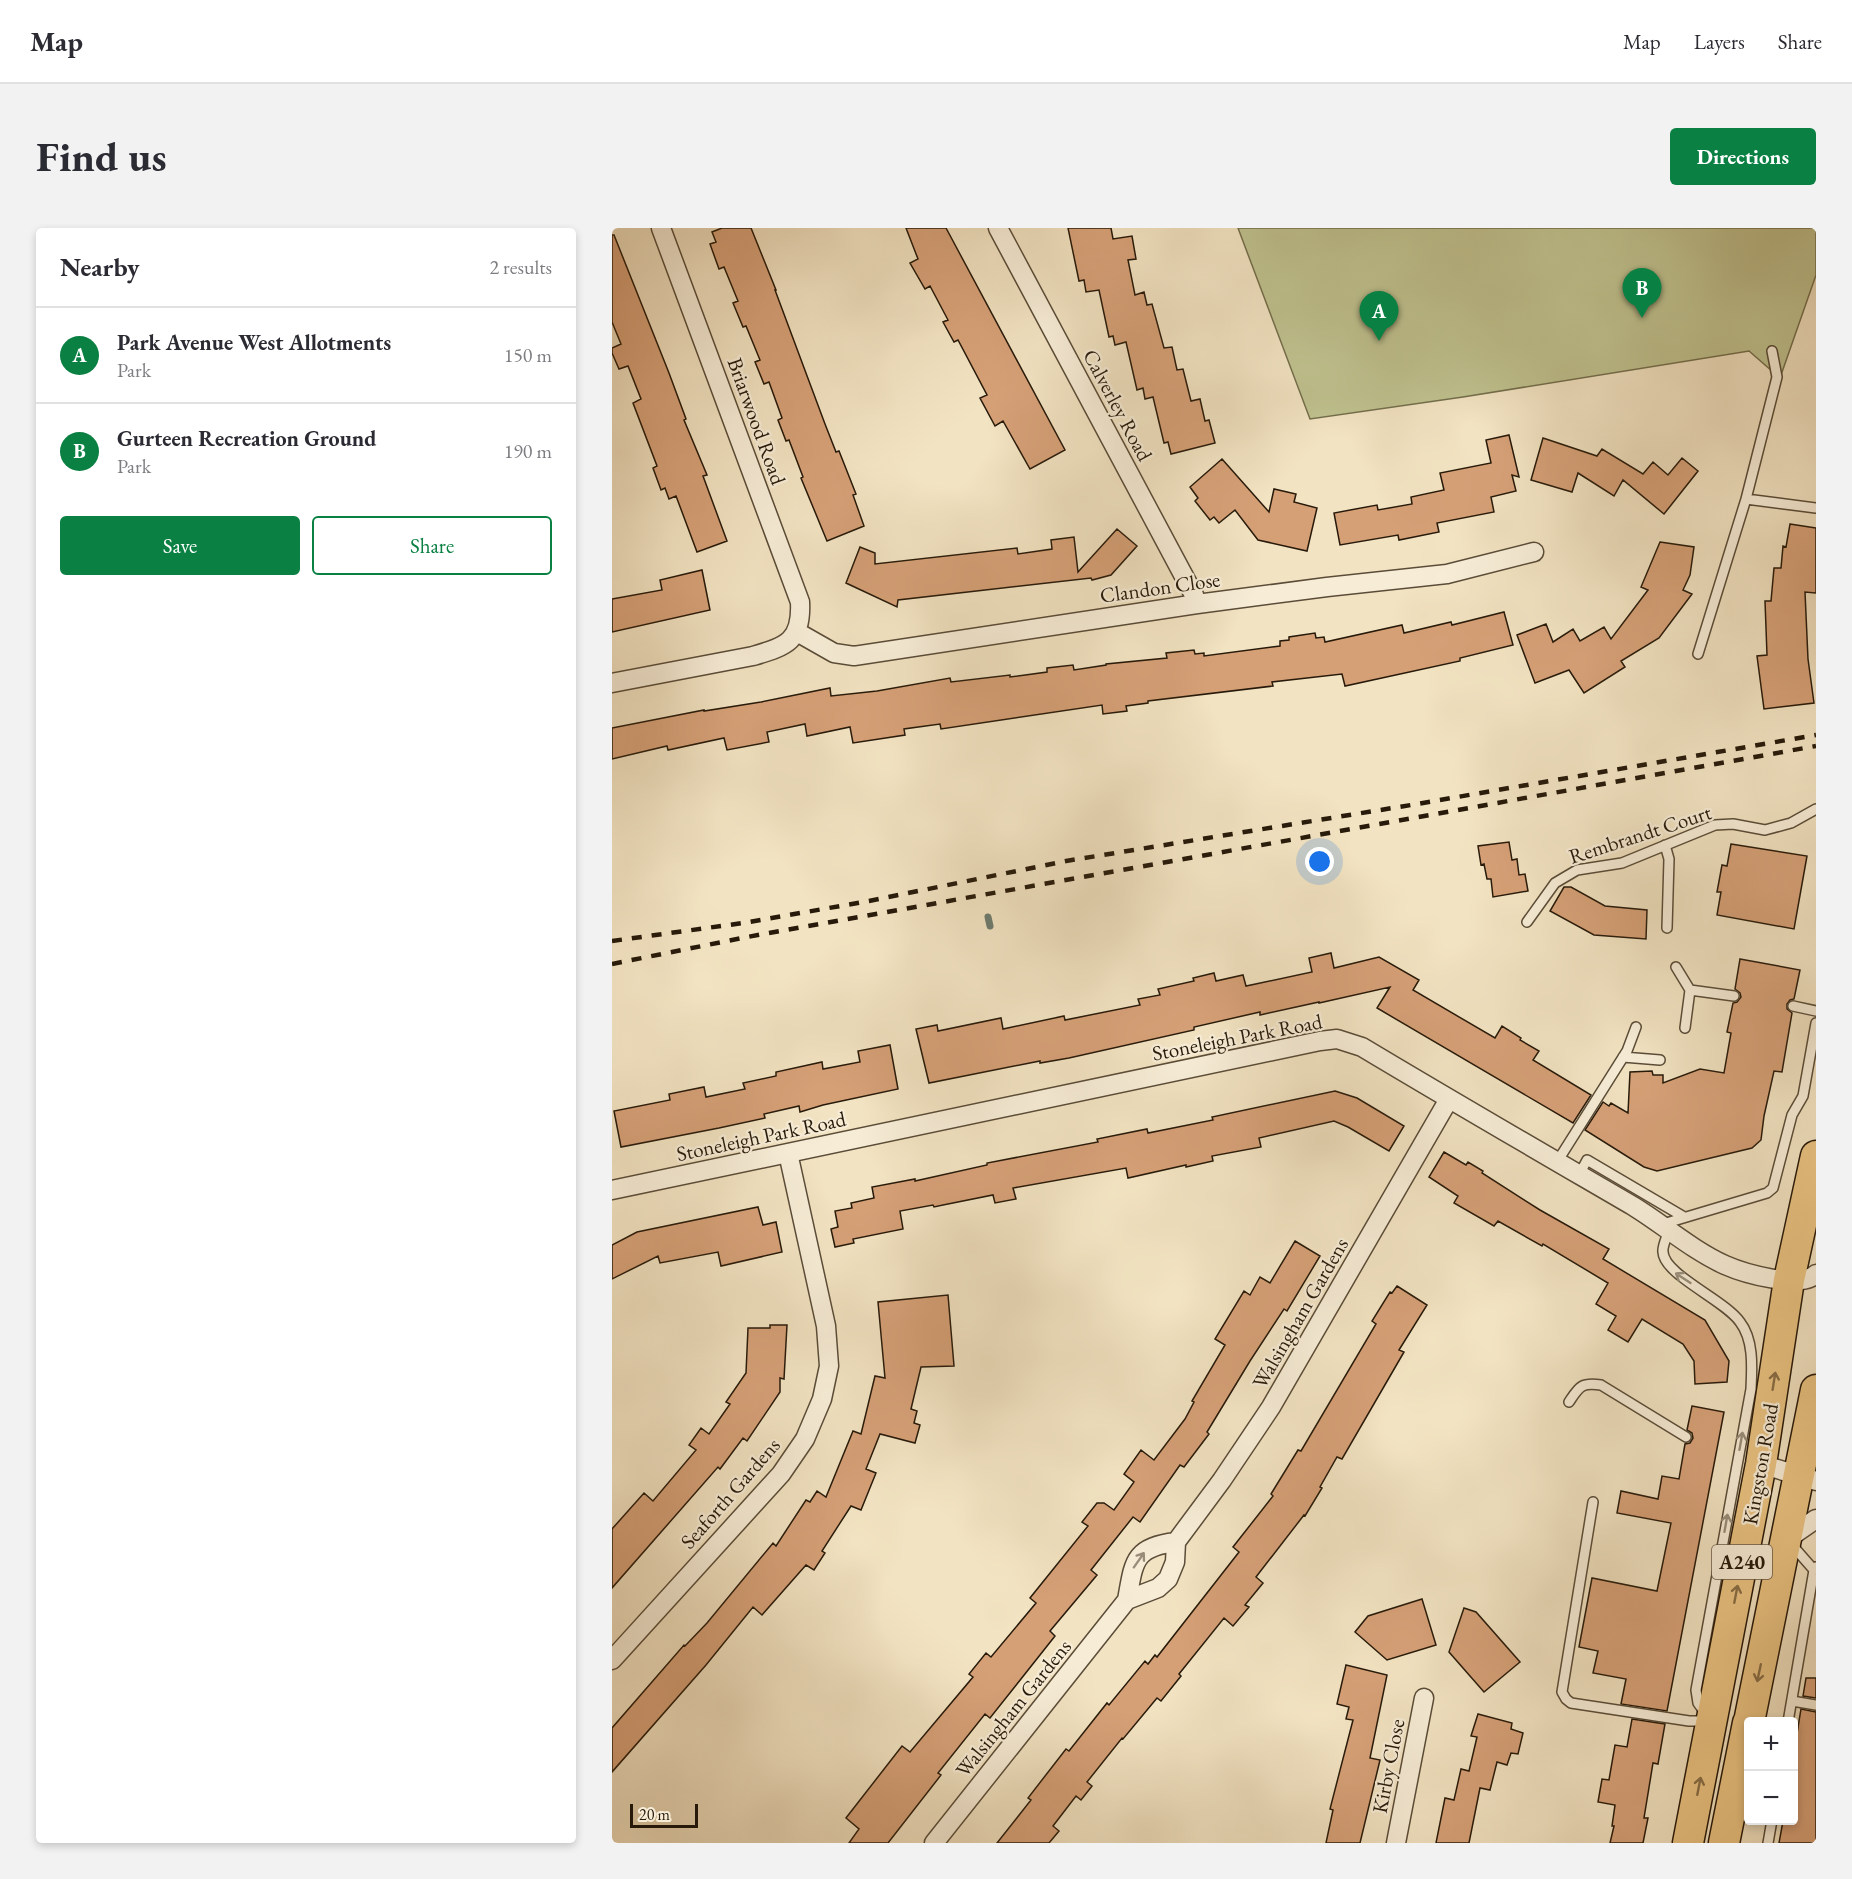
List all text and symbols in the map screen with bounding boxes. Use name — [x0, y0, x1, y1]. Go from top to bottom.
text: Map — [30, 23, 83, 59]
text: Map — [1623, 28, 1661, 55]
text: Layers — [1694, 28, 1745, 55]
text: Share — [1778, 28, 1822, 55]
button: Directions — [1670, 128, 1816, 185]
text: Find us — [36, 129, 167, 184]
text: Nearby — [60, 250, 140, 284]
text: 2 results — [489, 254, 552, 280]
pin: B — [1622, 268, 1662, 318]
pin: A — [1360, 291, 1398, 341]
text: Park Avenue West Allotments — [117, 328, 391, 357]
text: A — [72, 342, 87, 368]
text: 150 m — [504, 342, 552, 368]
street label: Calverley Road — [1077, 344, 1159, 466]
street label: Briarwood Road — [722, 354, 793, 489]
text: Park — [117, 357, 151, 383]
text: Gurteen Recreation Ground — [117, 424, 376, 453]
text: B — [73, 438, 86, 464]
text: 190 m — [504, 438, 552, 464]
text: Park — [117, 453, 151, 479]
button: Save — [60, 516, 300, 575]
button: Share — [312, 516, 552, 575]
street label: Clandon Close — [1098, 565, 1222, 609]
street label: Rembrandt Court — [1565, 798, 1715, 870]
your location — [1305, 847, 1334, 876]
street label: Stoneleigh Park Road — [1150, 1007, 1325, 1067]
street label: Stoneleigh Park Road — [674, 1105, 849, 1167]
street label: Walsingham Gardens — [1246, 1233, 1354, 1393]
one-way arrow — [1675, 1272, 1692, 1284]
one-way arrow — [1769, 1372, 1780, 1392]
street label: Kingston Road — [1736, 1401, 1784, 1527]
street label: Seaforth Gardens — [674, 1432, 786, 1554]
one-way arrow — [1736, 1432, 1747, 1452]
one-way arrow — [1721, 1513, 1732, 1533]
road number: A240 — [1712, 1545, 1772, 1579]
one-way arrow — [1133, 1551, 1146, 1568]
one-way arrow — [1731, 1585, 1742, 1604]
street label: Walsingham Gardens — [949, 1633, 1077, 1782]
one-way arrow — [1753, 1663, 1764, 1683]
street label: Kirby Close — [1366, 1717, 1410, 1815]
map controls — [1744, 1717, 1798, 1825]
button: + — [1744, 1717, 1798, 1771]
button: − — [1744, 1771, 1798, 1825]
one-way arrow — [1694, 1776, 1705, 1796]
scale bar — [630, 1801, 698, 1828]
text: 20 m — [639, 1804, 670, 1825]

